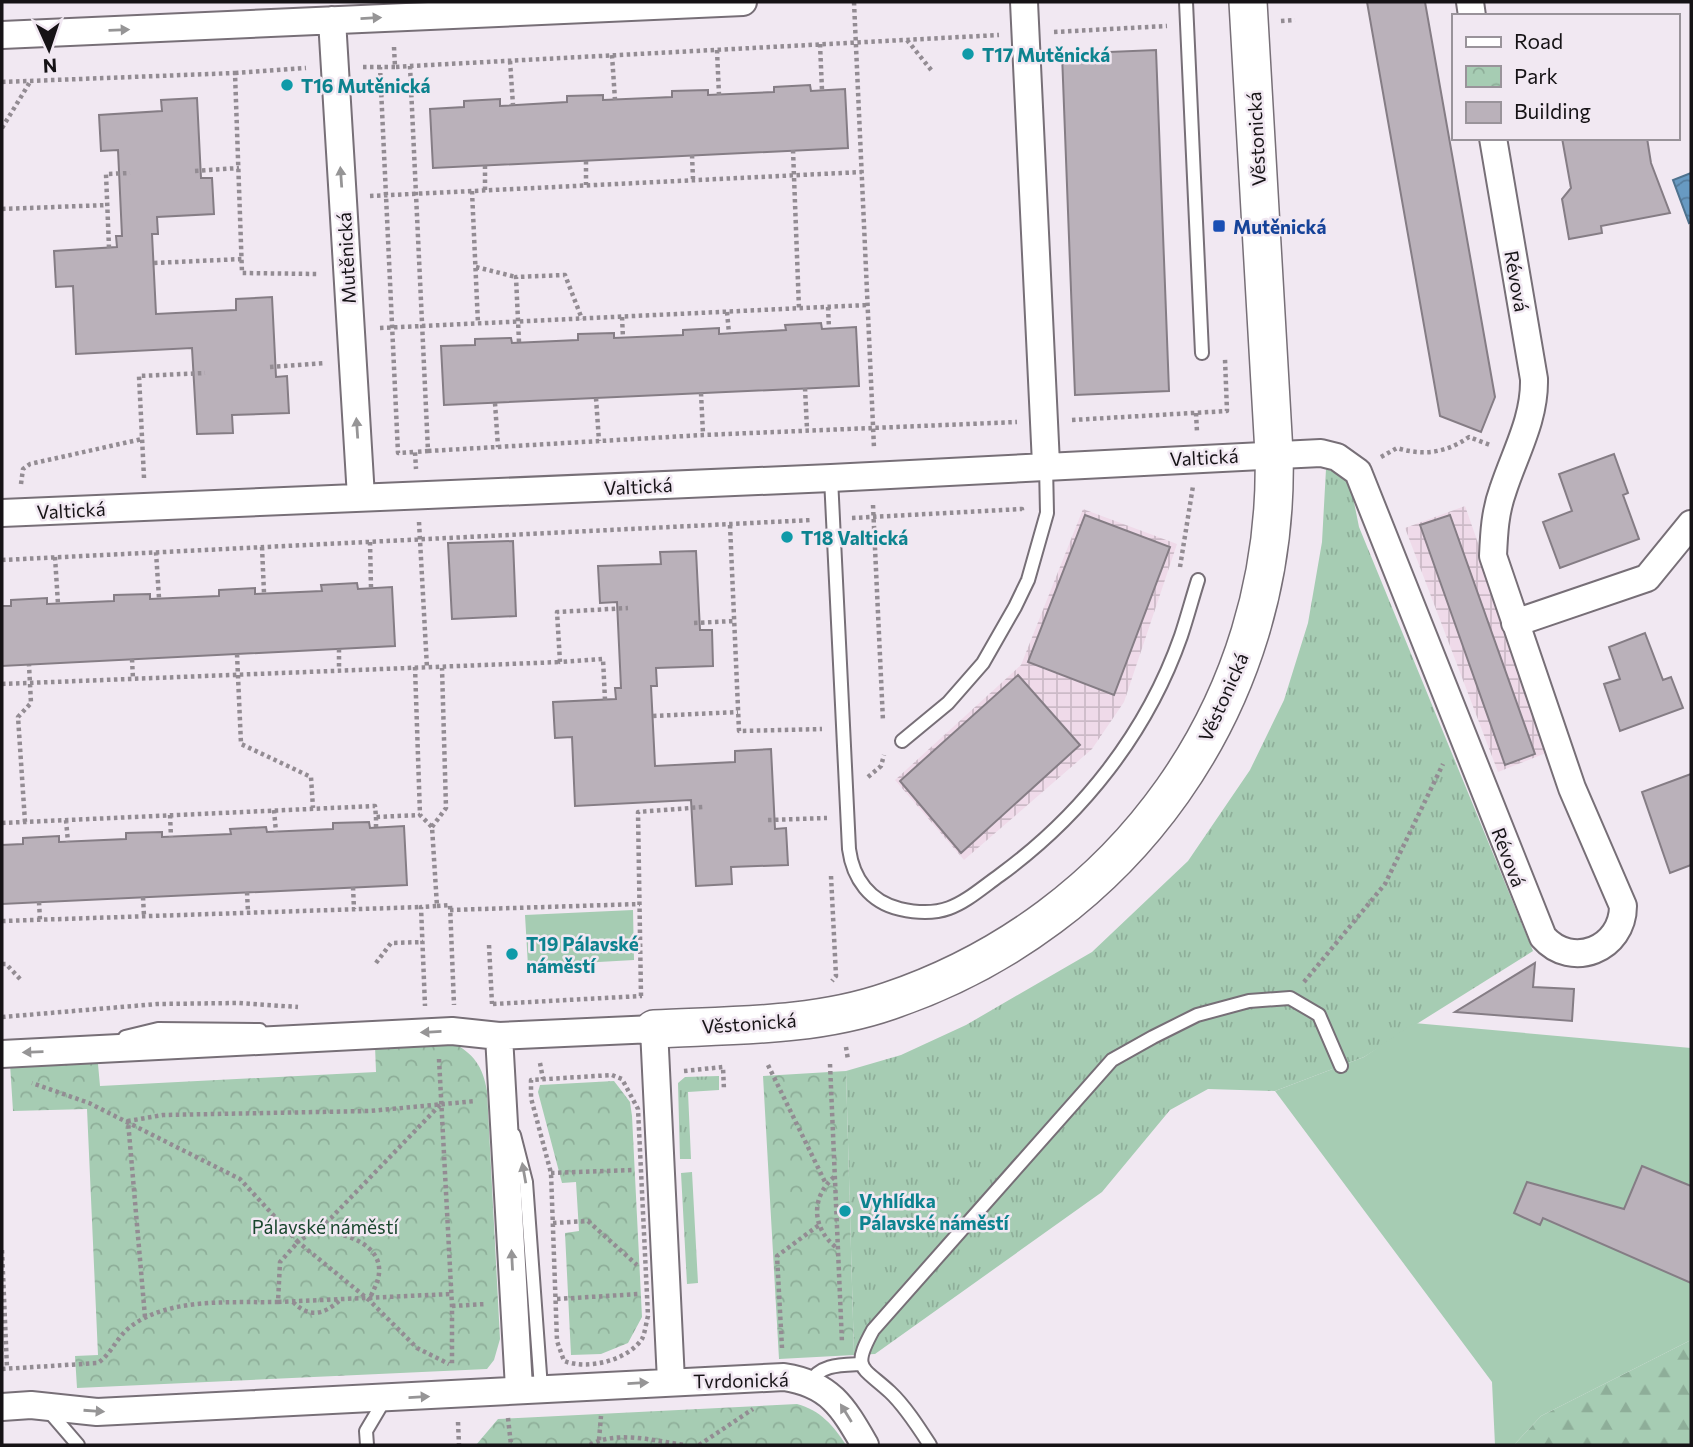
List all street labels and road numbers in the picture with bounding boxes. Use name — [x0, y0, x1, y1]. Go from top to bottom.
street label: Věstonická — [1242, 91, 1270, 187]
street label: Mutěnická — [332, 212, 360, 304]
street label: Révová — [1500, 249, 1534, 313]
street label: Valtická — [1169, 444, 1239, 470]
street label: Valtická — [603, 473, 673, 499]
street label: Valtická — [36, 497, 106, 523]
street label: Věstonická — [1193, 649, 1253, 745]
street label: Révová — [1487, 824, 1531, 890]
street label: Věstonická — [701, 1008, 797, 1038]
street label: Tvrdonická — [693, 1368, 789, 1392]

